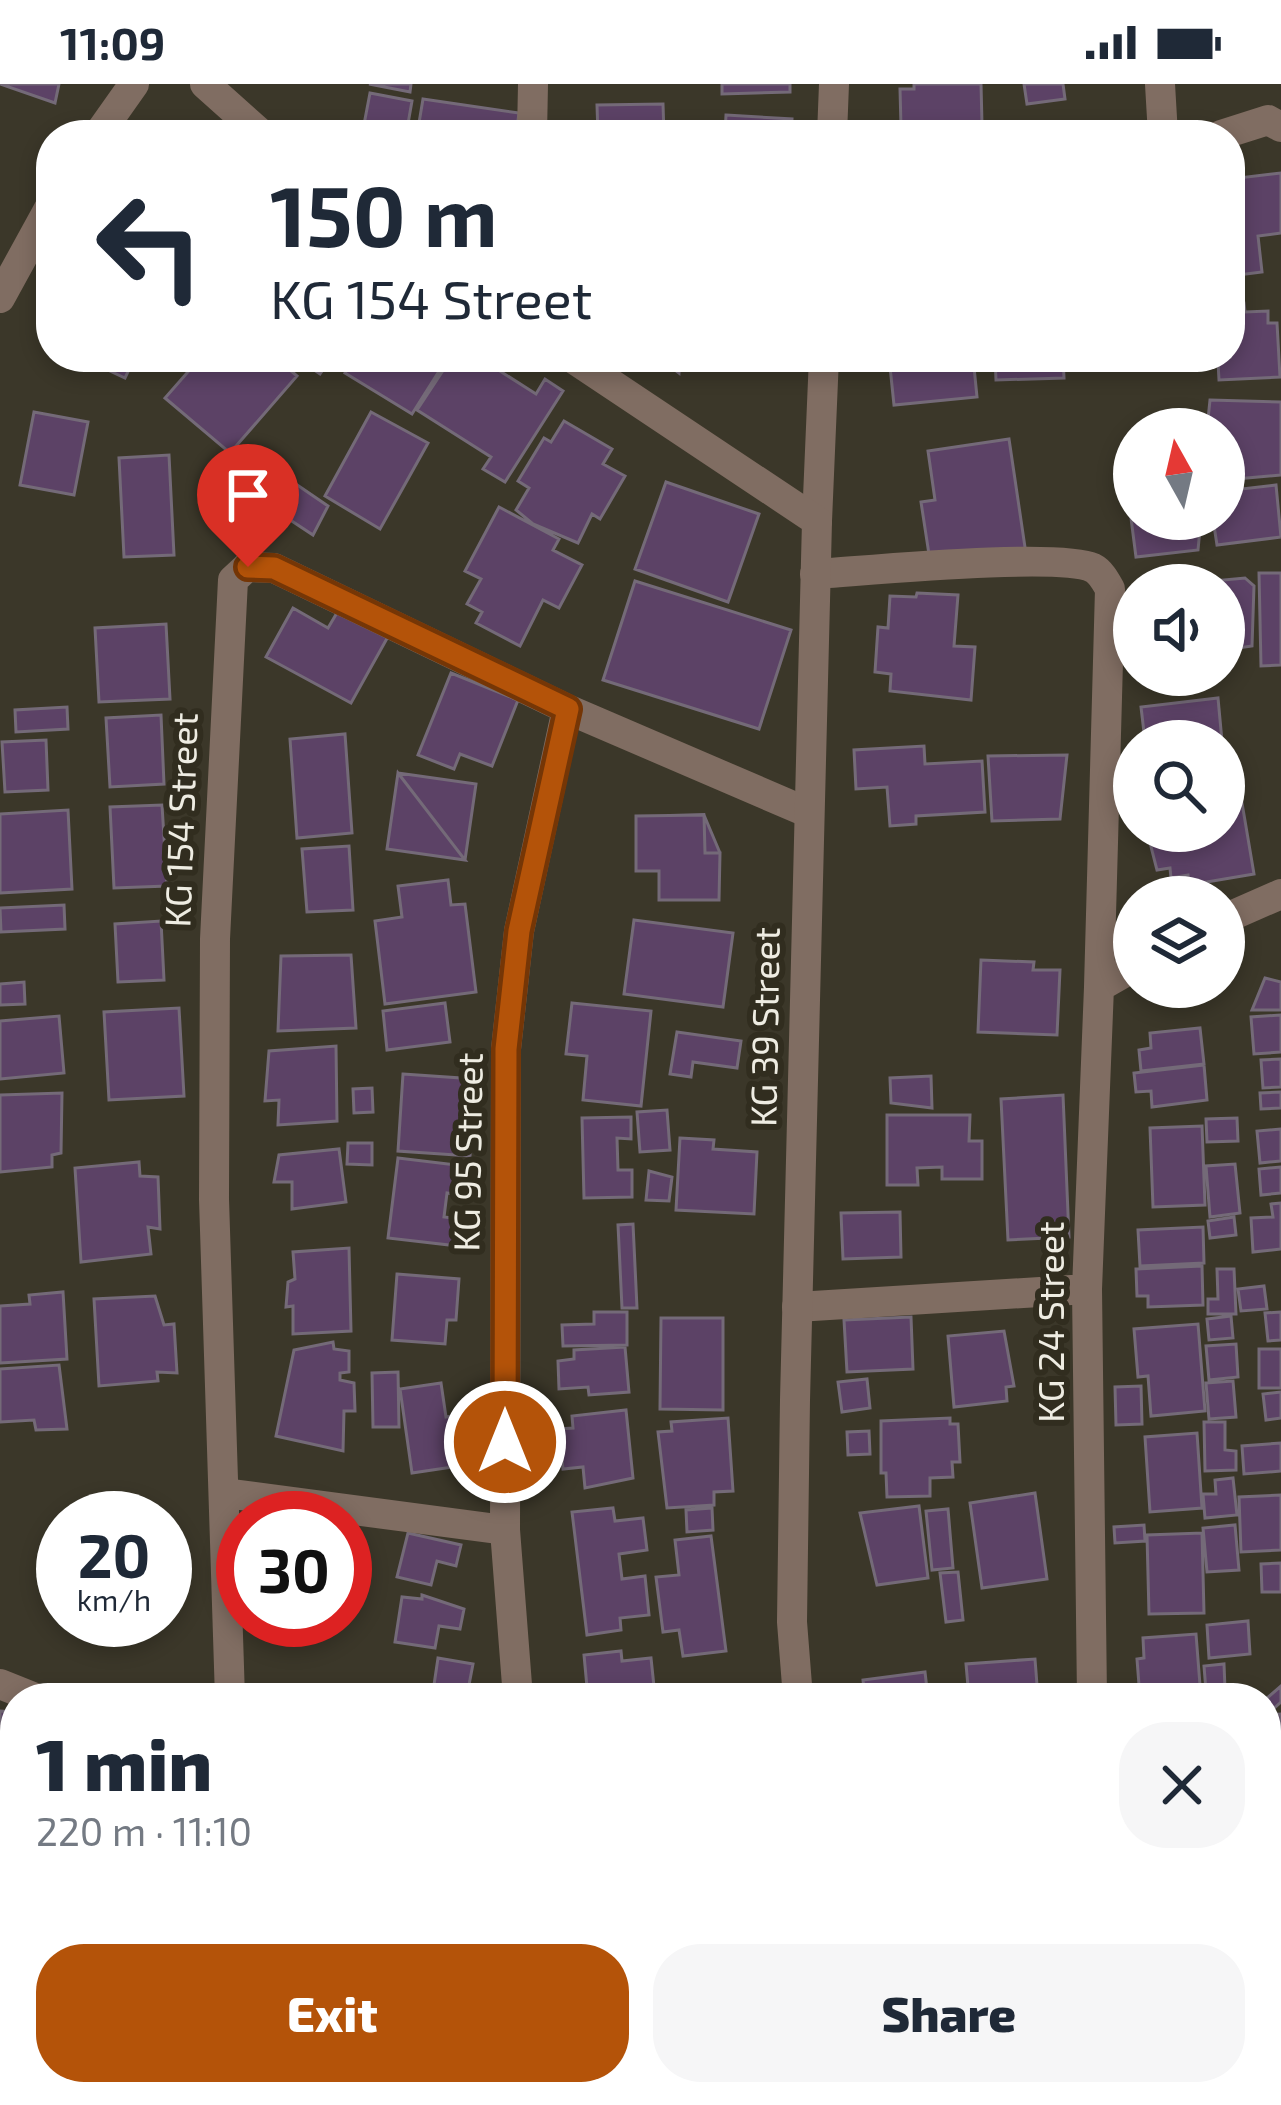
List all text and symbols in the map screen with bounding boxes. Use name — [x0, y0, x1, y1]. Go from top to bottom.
text: 11:09 — [60, 15, 165, 69]
text: 150 m — [270, 163, 498, 264]
icon: left — [72, 168, 228, 324]
text: KG 154 Street — [270, 265, 592, 330]
north arrow — [1113, 408, 1245, 540]
map controls — [1113, 408, 1245, 1008]
pin — [197, 444, 299, 567]
icon: arrive — [215, 462, 281, 528]
button: sound — [1113, 564, 1245, 696]
street label: KG 154 Street — [154, 712, 205, 928]
button: search — [1113, 720, 1245, 852]
button: layers — [1113, 876, 1245, 1008]
street label: KG 39 Street — [740, 927, 787, 1127]
street label: KG 95 Street — [443, 1052, 490, 1252]
street label: KG 24 Street — [1028, 1221, 1071, 1423]
position arrow — [442, 1379, 568, 1505]
speed limit sign: 30 — [216, 1491, 372, 1647]
text: 20 — [78, 1518, 150, 1590]
text: km/h — [77, 1581, 151, 1617]
text: 1 min — [36, 1719, 212, 1805]
button: close — [1119, 1722, 1245, 1848]
text: 220 m · 11:10 — [36, 1807, 252, 1854]
button: Exit — [36, 1944, 629, 2082]
button: Share — [653, 1944, 1245, 2082]

